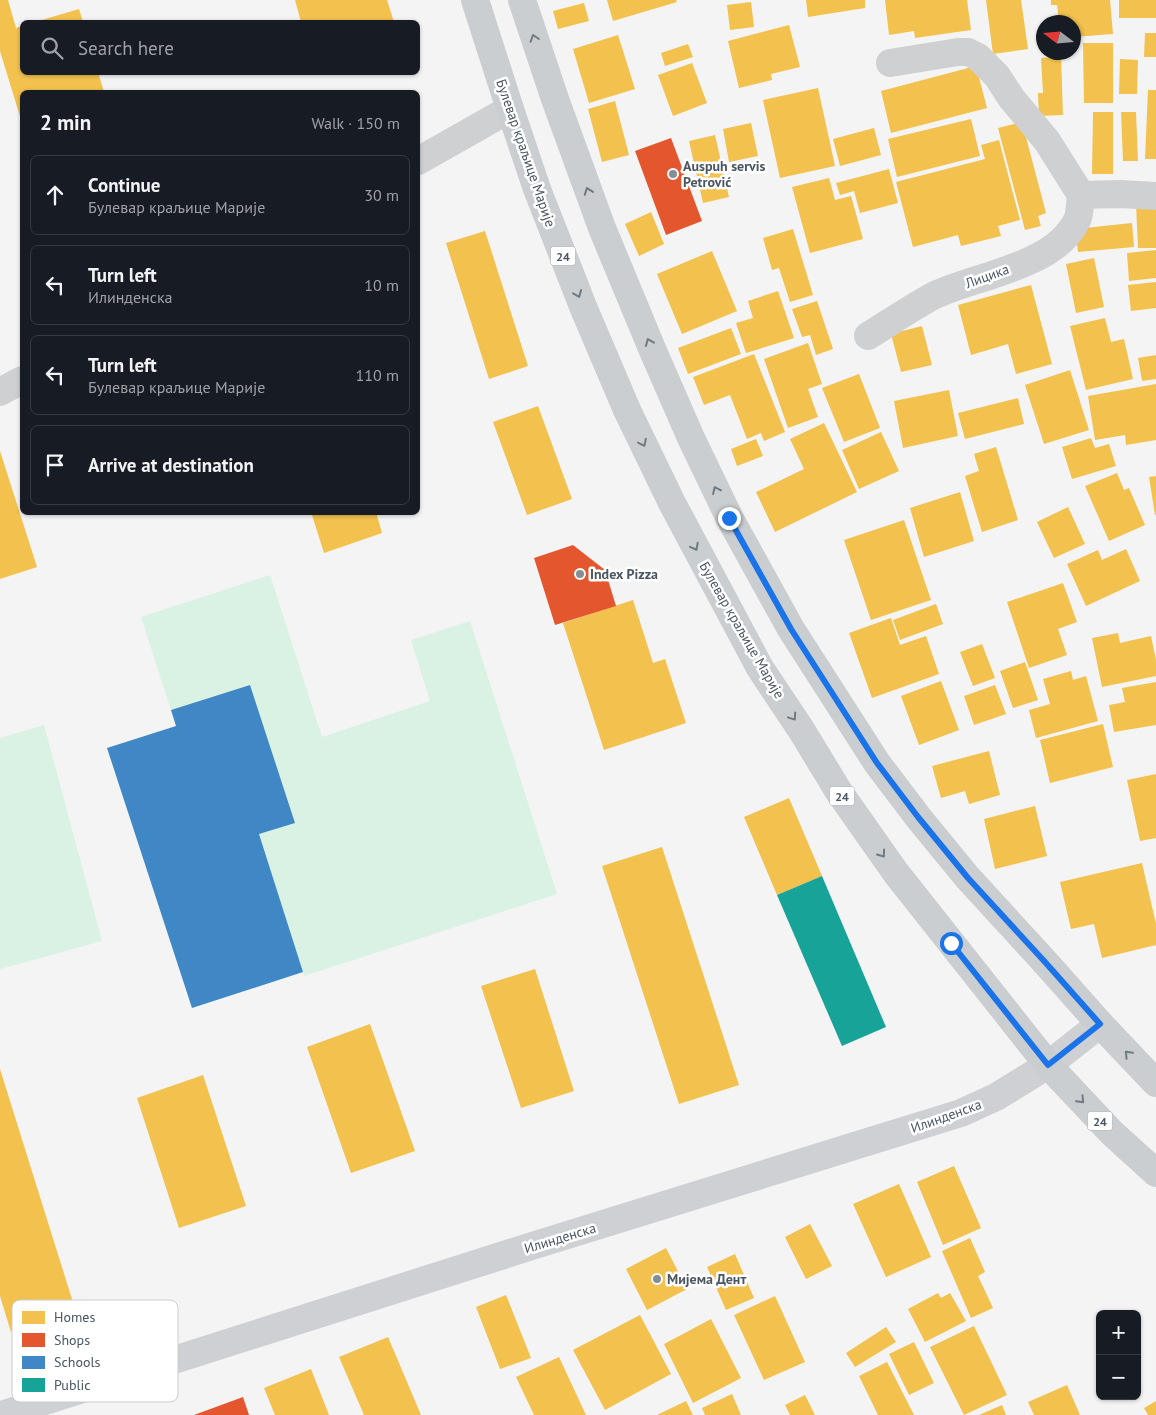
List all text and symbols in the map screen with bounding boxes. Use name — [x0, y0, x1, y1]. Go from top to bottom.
north arrow — [1036, 15, 1081, 60]
search box — [20, 20, 420, 75]
icon: search — [38, 34, 66, 62]
one-way arrow — [529, 34, 539, 42]
text: Search here — [78, 36, 174, 60]
street label: Булевар краљице Марије — [492, 77, 560, 229]
text: 2 min — [40, 109, 91, 136]
text: Walk · 150 m — [311, 113, 400, 133]
place label: Auspuh servis Petrović — [683, 157, 766, 191]
marker: Auspuh servis Petrović — [667, 168, 679, 180]
text: Continue — [88, 173, 160, 197]
icon: ahead — [41, 181, 69, 209]
text: 30 m — [364, 185, 399, 205]
one-way arrow — [584, 187, 594, 196]
text: Булевар краљице Марије — [88, 197, 265, 217]
road number: 24 — [550, 247, 576, 266]
street label: Лицика — [962, 260, 1011, 293]
text: Turn left — [88, 263, 157, 287]
icon: left — [41, 271, 69, 299]
text: 10 m — [364, 275, 399, 295]
text: Илинденска — [88, 287, 173, 307]
one-way arrow — [572, 289, 582, 297]
one-way arrow — [645, 338, 655, 346]
text: Turn left — [88, 353, 157, 377]
icon: left — [41, 361, 69, 389]
text: 110 m — [356, 365, 399, 385]
text: Булевар краљице Марије — [88, 377, 265, 397]
one-way arrow — [636, 438, 647, 447]
icon: arrive — [41, 451, 69, 479]
text: Arrive at destination — [88, 453, 254, 477]
one-way arrow — [711, 486, 722, 495]
route end — [718, 507, 741, 530]
one-way arrow — [689, 541, 699, 550]
street label: Булевар краљице Марије — [695, 558, 789, 702]
place label: Index Pizza — [590, 565, 658, 583]
marker: Index Pizza — [574, 568, 586, 580]
one-way arrow — [787, 712, 796, 721]
road number: 24 — [830, 786, 854, 806]
one-way arrow — [876, 848, 885, 858]
route start — [940, 932, 963, 955]
one-way arrow — [1125, 1050, 1134, 1059]
street label: Илинденска — [908, 1095, 984, 1137]
one-way arrow — [1075, 1095, 1084, 1104]
road number: 24 — [1088, 1112, 1112, 1130]
street label: Илинденска — [522, 1219, 598, 1257]
place label: Мијема Дент — [667, 1270, 746, 1288]
marker: Мијема Дент — [651, 1273, 663, 1285]
legend — [12, 1300, 178, 1402]
text: Homes — [54, 1308, 95, 1326]
map controls — [1096, 1310, 1141, 1400]
button: + — [1096, 1310, 1141, 1355]
text: Shops — [54, 1331, 90, 1349]
text: Schools — [54, 1353, 101, 1371]
button: − — [1096, 1355, 1141, 1400]
text: Public — [54, 1376, 91, 1394]

